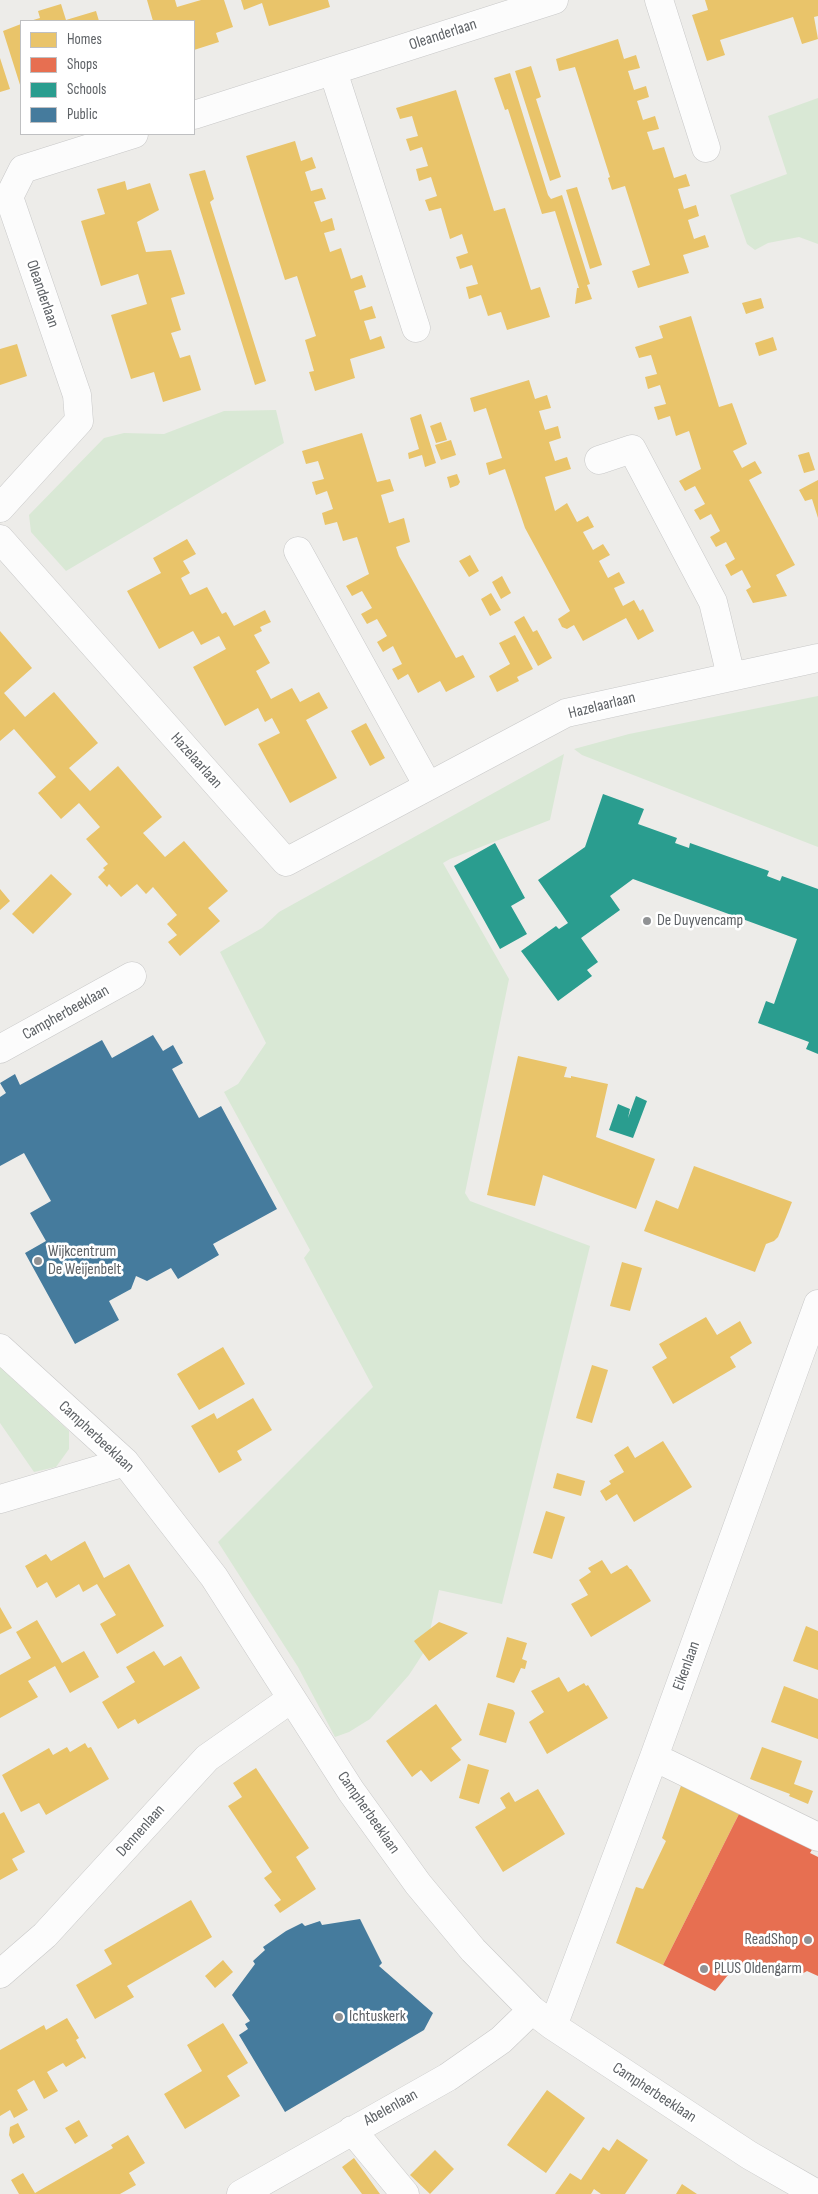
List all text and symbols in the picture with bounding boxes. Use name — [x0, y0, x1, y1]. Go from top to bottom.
street label: Oleanderlaan — [407, 15, 479, 55]
legend — [20, 20, 195, 135]
text: Homes — [67, 30, 102, 49]
text: Shops — [67, 55, 98, 74]
text: Schools — [67, 80, 106, 99]
text: Public — [67, 105, 98, 124]
street label: Oleanderlaan — [22, 258, 62, 330]
street label: Hazelaarlaan — [567, 688, 637, 724]
street label: Hazelaarlaan — [166, 729, 226, 793]
place label: De Duyvencamp — [657, 911, 743, 931]
marker: De Duyvencamp — [641, 915, 653, 927]
street label: Campherbeeklaan — [19, 981, 113, 1045]
place label: Wijkcentrum De Weijenbelt — [48, 1242, 121, 1280]
marker: Wijkcentrum De Weijenbelt — [32, 1255, 44, 1267]
street label: Campherbeeklaan — [54, 1397, 138, 1477]
street label: Eikenlaan — [669, 1639, 705, 1693]
street label: Campherbeeklaan — [333, 1768, 403, 1858]
street label: Dennenlaan — [113, 1801, 169, 1861]
place label: ReadShop — [745, 1930, 798, 1950]
marker: ReadShop — [802, 1934, 814, 1946]
place label: PLUS Oldengarm — [714, 1959, 802, 1979]
marker: PLUS Oldengarm — [698, 1963, 710, 1975]
place label: Ichtuskerk — [349, 2007, 406, 2027]
marker: Ichtuskerk — [333, 2011, 345, 2023]
street label: Campherbeeklaan — [608, 2059, 700, 2127]
street label: Abelenlaan — [361, 2085, 421, 2131]

